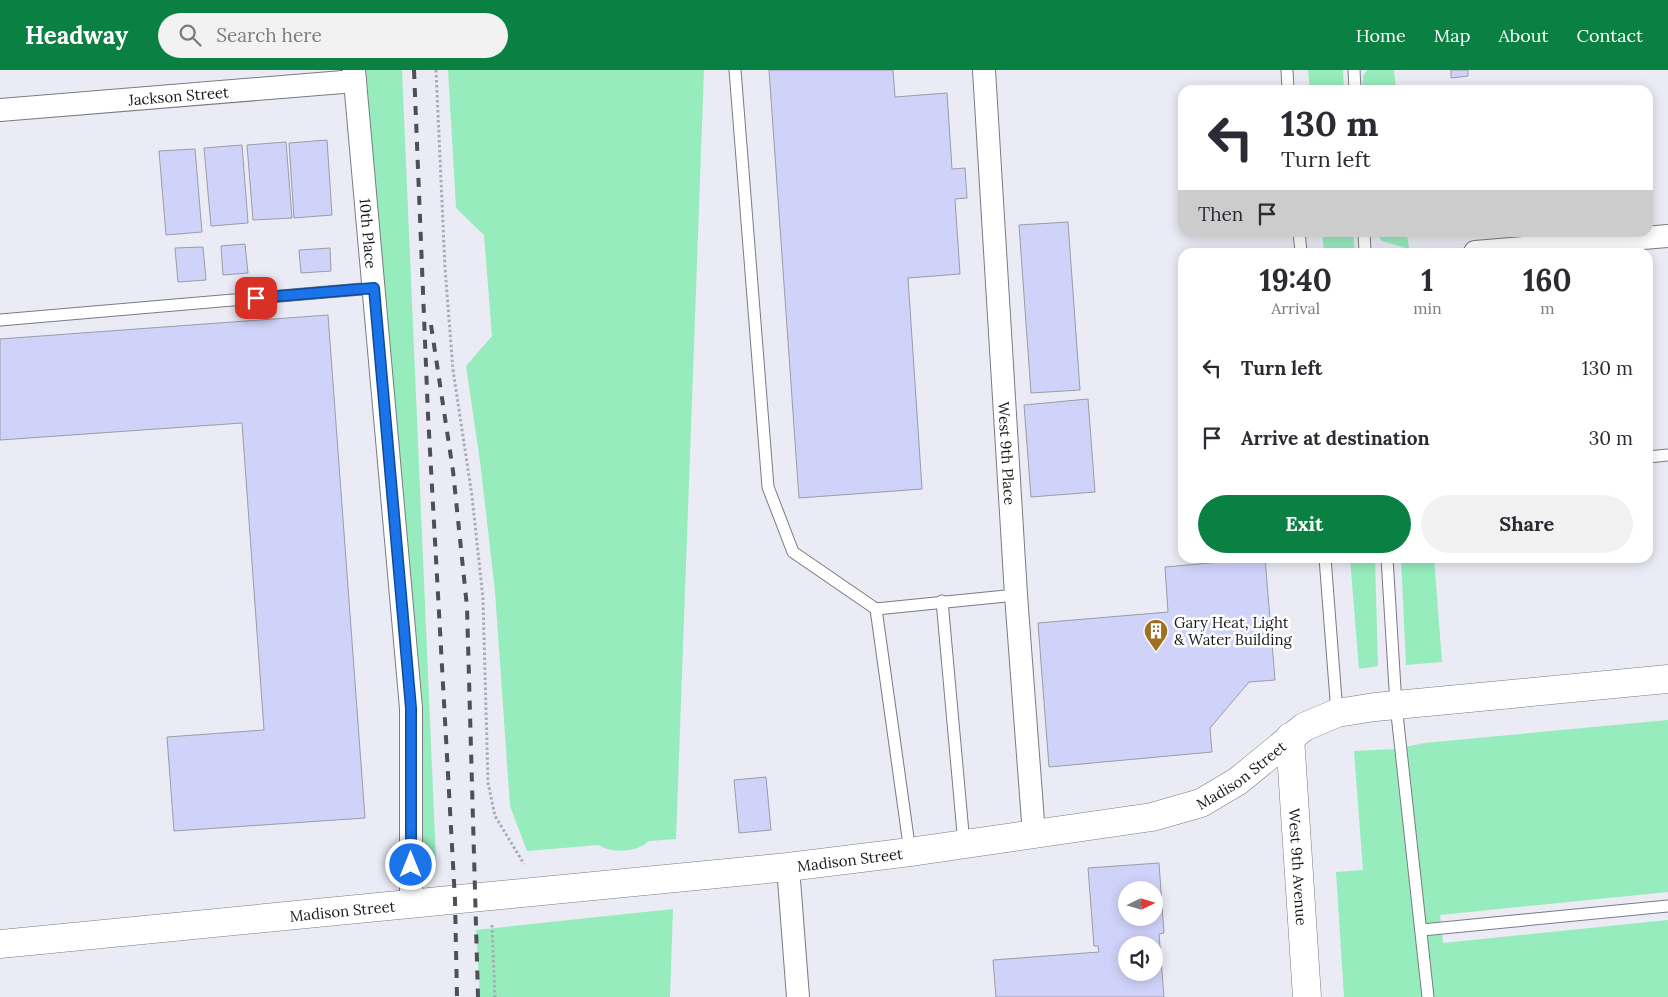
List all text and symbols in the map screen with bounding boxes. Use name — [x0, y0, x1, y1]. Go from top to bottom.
search box — [158, 13, 508, 58]
text: Headway — [25, 20, 128, 51]
icon: search — [176, 21, 204, 49]
text: Search here — [216, 23, 322, 47]
text: Home — [1356, 24, 1406, 47]
text: Map — [1434, 24, 1470, 47]
text: About — [1498, 24, 1548, 47]
text: Contact — [1576, 24, 1643, 47]
street label: Jackson Street — [127, 82, 229, 109]
text: 130 m — [1281, 101, 1378, 146]
icon: left — [1198, 105, 1263, 170]
text: Turn left — [1281, 145, 1371, 173]
street label: 10th Place — [356, 197, 381, 269]
icon: arrive — [1253, 200, 1281, 228]
text: Then — [1198, 202, 1243, 226]
text: 19:40 — [1259, 261, 1332, 299]
text: 1 — [1421, 261, 1434, 299]
text: 160 — [1523, 261, 1572, 299]
pin — [235, 277, 277, 319]
icon: arrive — [242, 284, 270, 312]
text: Arrival — [1271, 298, 1320, 318]
text: min — [1413, 298, 1442, 318]
text: m — [1540, 298, 1555, 318]
icon: left — [1198, 354, 1226, 382]
text: Turn left — [1241, 356, 1322, 380]
text: 130 m — [1582, 356, 1633, 380]
street label: West 9th Place — [995, 401, 1020, 506]
icon: arrive — [1198, 424, 1226, 452]
text: Arrive at destination — [1241, 426, 1430, 450]
text: 30 m — [1589, 426, 1633, 450]
button: Exit — [1198, 495, 1411, 553]
button: Share — [1421, 495, 1633, 553]
place label: Gary Heat, Light & Water Building — [1174, 613, 1292, 649]
building icon: Gary Heat, Light & Water Building — [1143, 618, 1169, 652]
street label: Madison Street — [1193, 736, 1290, 813]
street label: West 9th Avenue — [1285, 807, 1312, 926]
position arrow — [384, 838, 436, 890]
street label: Madison Street — [796, 843, 904, 875]
north arrow — [1118, 881, 1162, 926]
map controls — [1118, 881, 1163, 981]
street label: Madison Street — [289, 896, 396, 925]
button: sound — [1118, 936, 1163, 981]

